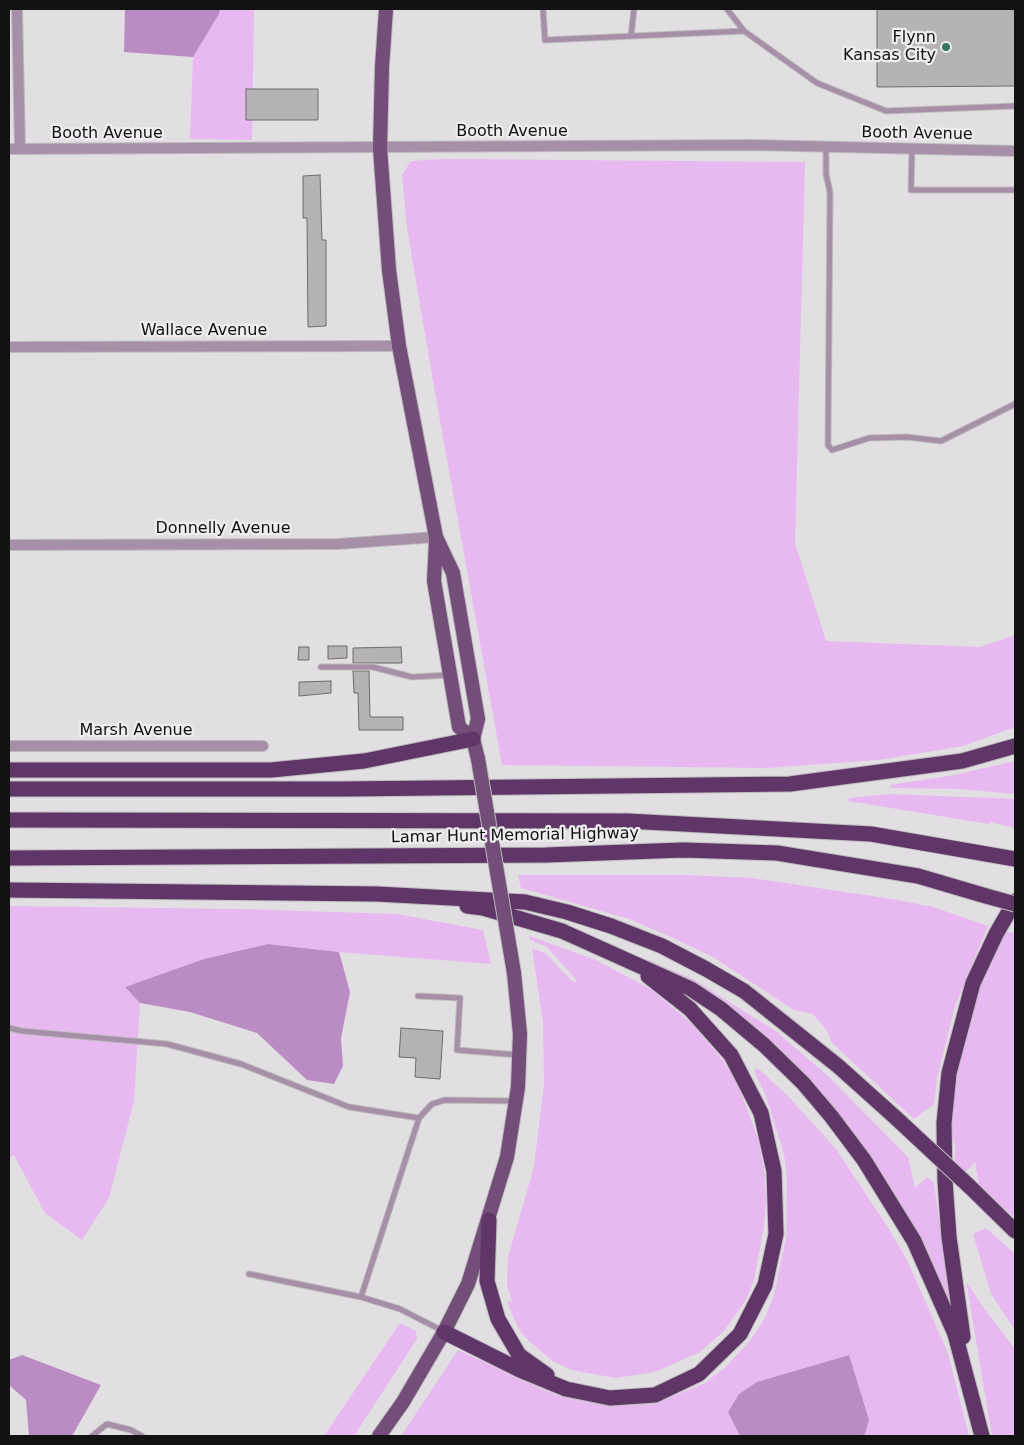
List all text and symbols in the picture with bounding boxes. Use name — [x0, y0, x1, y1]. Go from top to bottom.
place label: Flynn Kansas City — [843, 28, 936, 66]
marker: Flynn Kansas City — [940, 41, 952, 53]
street label: Booth Avenue — [456, 122, 568, 142]
street label: Booth Avenue — [861, 123, 973, 145]
street label: Booth Avenue — [51, 124, 163, 144]
street label: Wallace Avenue — [141, 321, 267, 341]
street label: Donnelly Avenue — [155, 519, 291, 539]
street label: Marsh Avenue — [79, 721, 193, 741]
street label: Lamar Hunt Memorial Highway — [391, 824, 639, 848]

